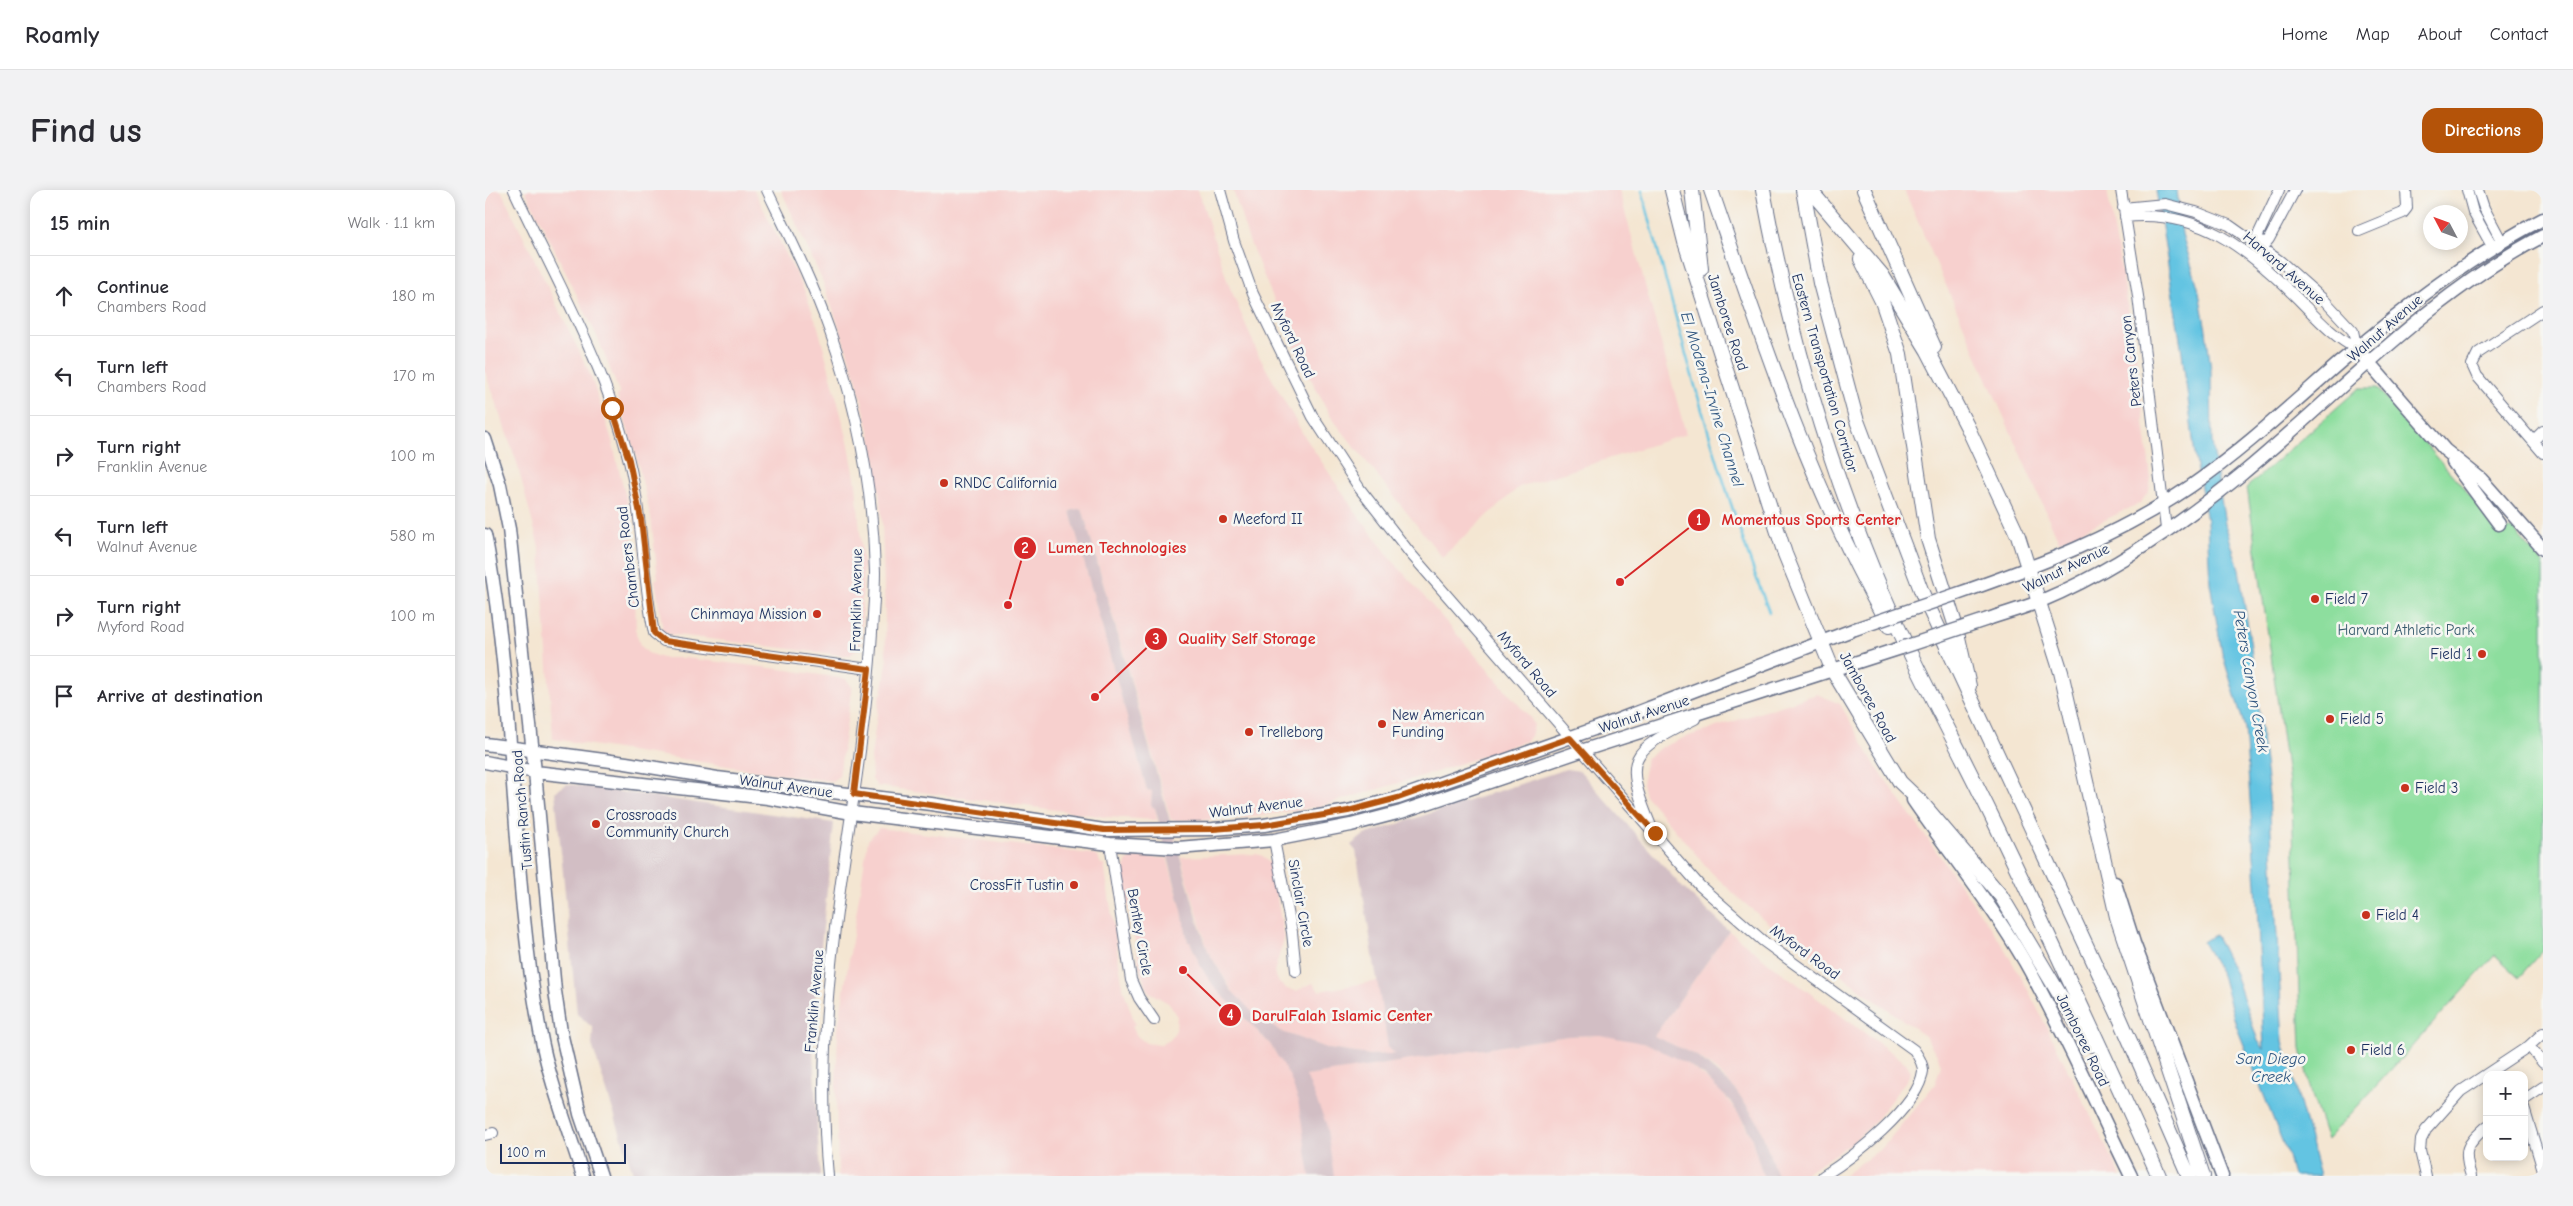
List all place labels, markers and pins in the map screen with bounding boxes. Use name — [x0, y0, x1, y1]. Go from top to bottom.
place label: RNDC California — [954, 474, 1057, 492]
marker: RNDC California — [938, 477, 950, 489]
callout: Momentous Sports Center — [1687, 504, 1911, 535]
place label: Meeford II — [1233, 510, 1303, 528]
marker: Meeford II — [1217, 513, 1229, 525]
callout: Lumen Technologies — [1013, 532, 1196, 563]
place label: Field 7 — [2325, 590, 2368, 608]
marker: Field 7 — [2309, 593, 2321, 605]
place label: Chinmaya Mission — [691, 605, 807, 623]
marker: Chinmaya Mission — [811, 608, 823, 620]
callout: Quality Self Storage — [1144, 623, 1326, 654]
place label: Field 1 — [2430, 645, 2472, 663]
marker: Field 1 — [2476, 648, 2488, 660]
place label: New American Funding — [1392, 706, 1485, 741]
place label: Field 5 — [2340, 710, 2384, 728]
marker: Field 5 — [2324, 713, 2336, 725]
marker: New American Funding — [1376, 718, 1388, 730]
place label: Trelleborg — [1259, 723, 1324, 741]
marker: Trelleborg — [1243, 726, 1255, 738]
place label: Field 3 — [2415, 779, 2458, 797]
marker: Field 3 — [2399, 782, 2411, 794]
place label: Crossroads Community Church — [606, 806, 729, 841]
marker: Crossroads Community Church — [590, 818, 602, 830]
place label: CrossFit Tustin — [970, 876, 1064, 894]
marker: CrossFit Tustin — [1068, 879, 1080, 891]
place label: Field 4 — [2376, 906, 2419, 924]
marker: Field 4 — [2360, 909, 2372, 921]
callout: DarulFalah Islamic Center — [1217, 1000, 1443, 1031]
place label: Field 6 — [2361, 1041, 2405, 1059]
marker: Field 6 — [2345, 1044, 2357, 1056]

